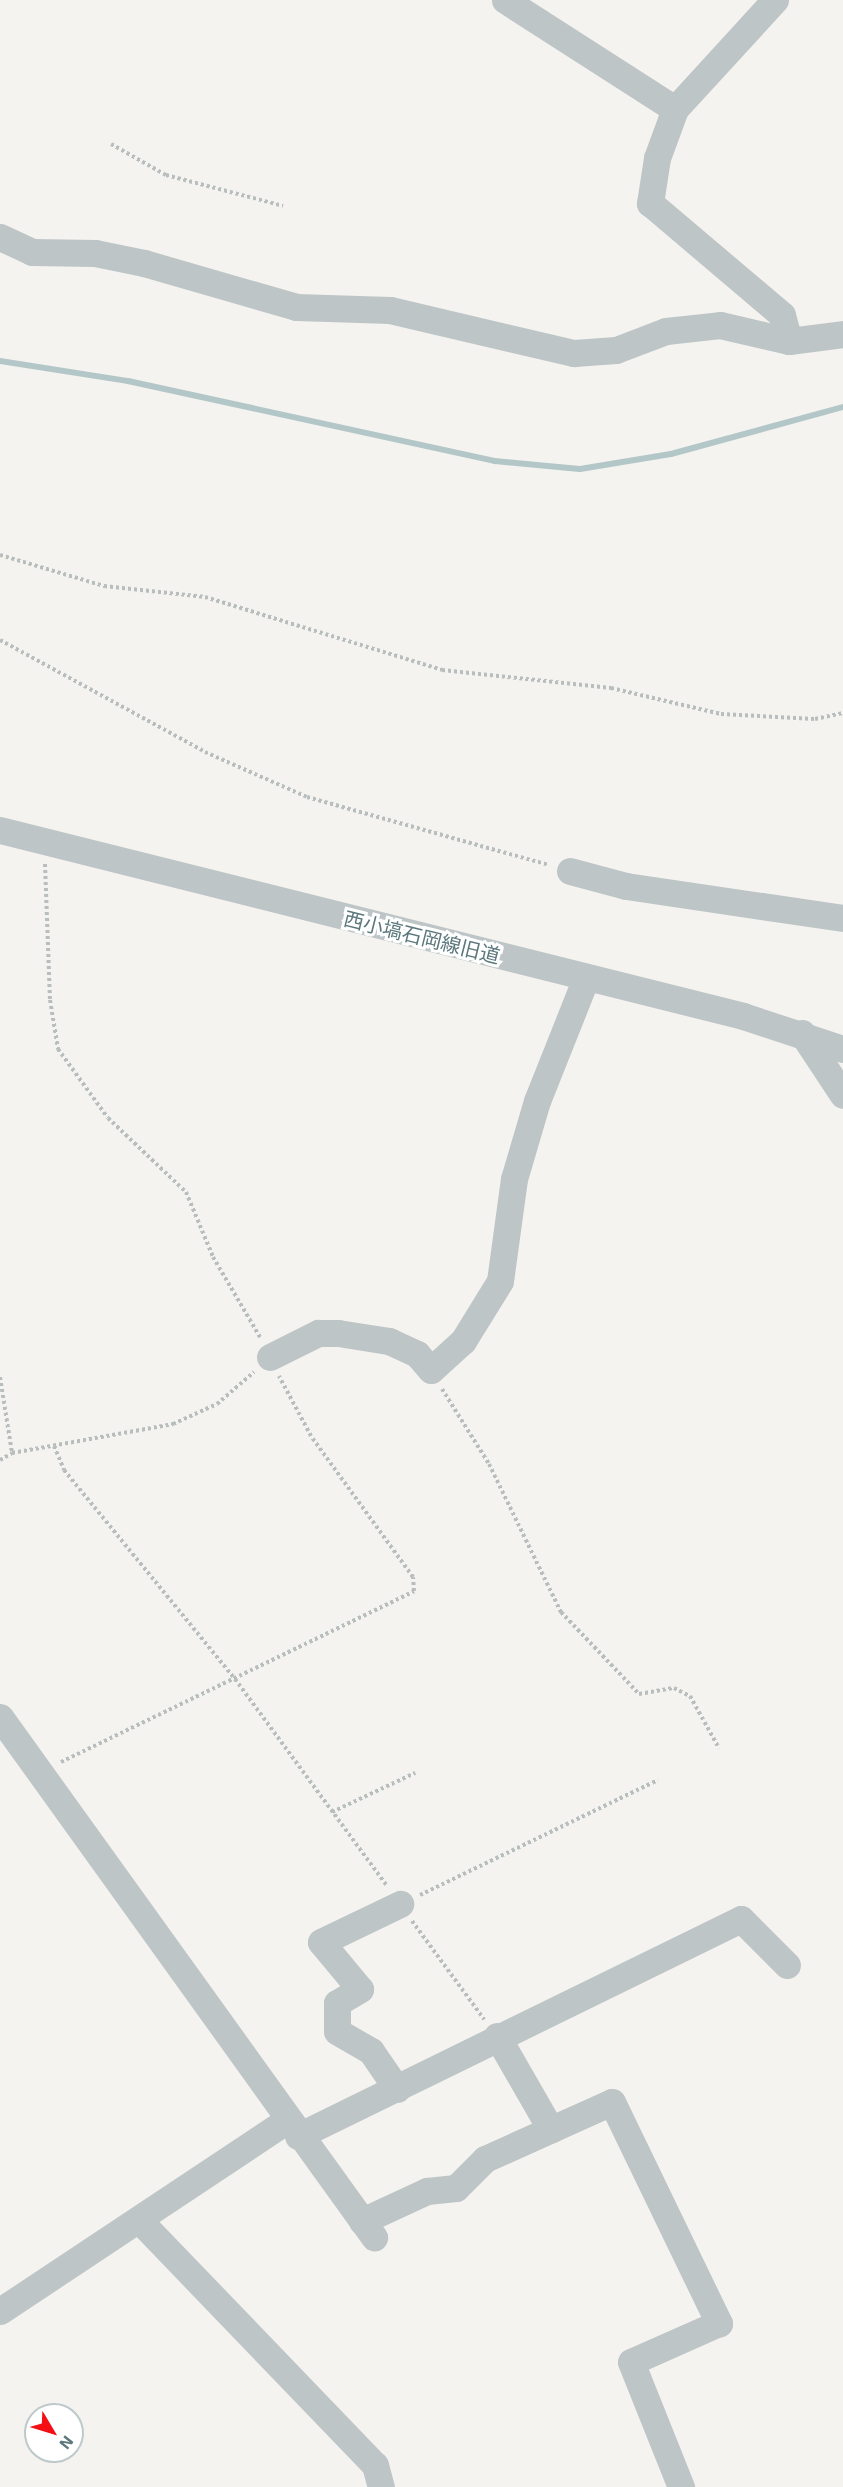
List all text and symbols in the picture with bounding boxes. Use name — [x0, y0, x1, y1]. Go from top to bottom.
street label: 西小塙石岡線旧道 — [341, 906, 503, 968]
north arrow — [24, 2403, 84, 2463]
text: N — [56, 2433, 78, 2454]

